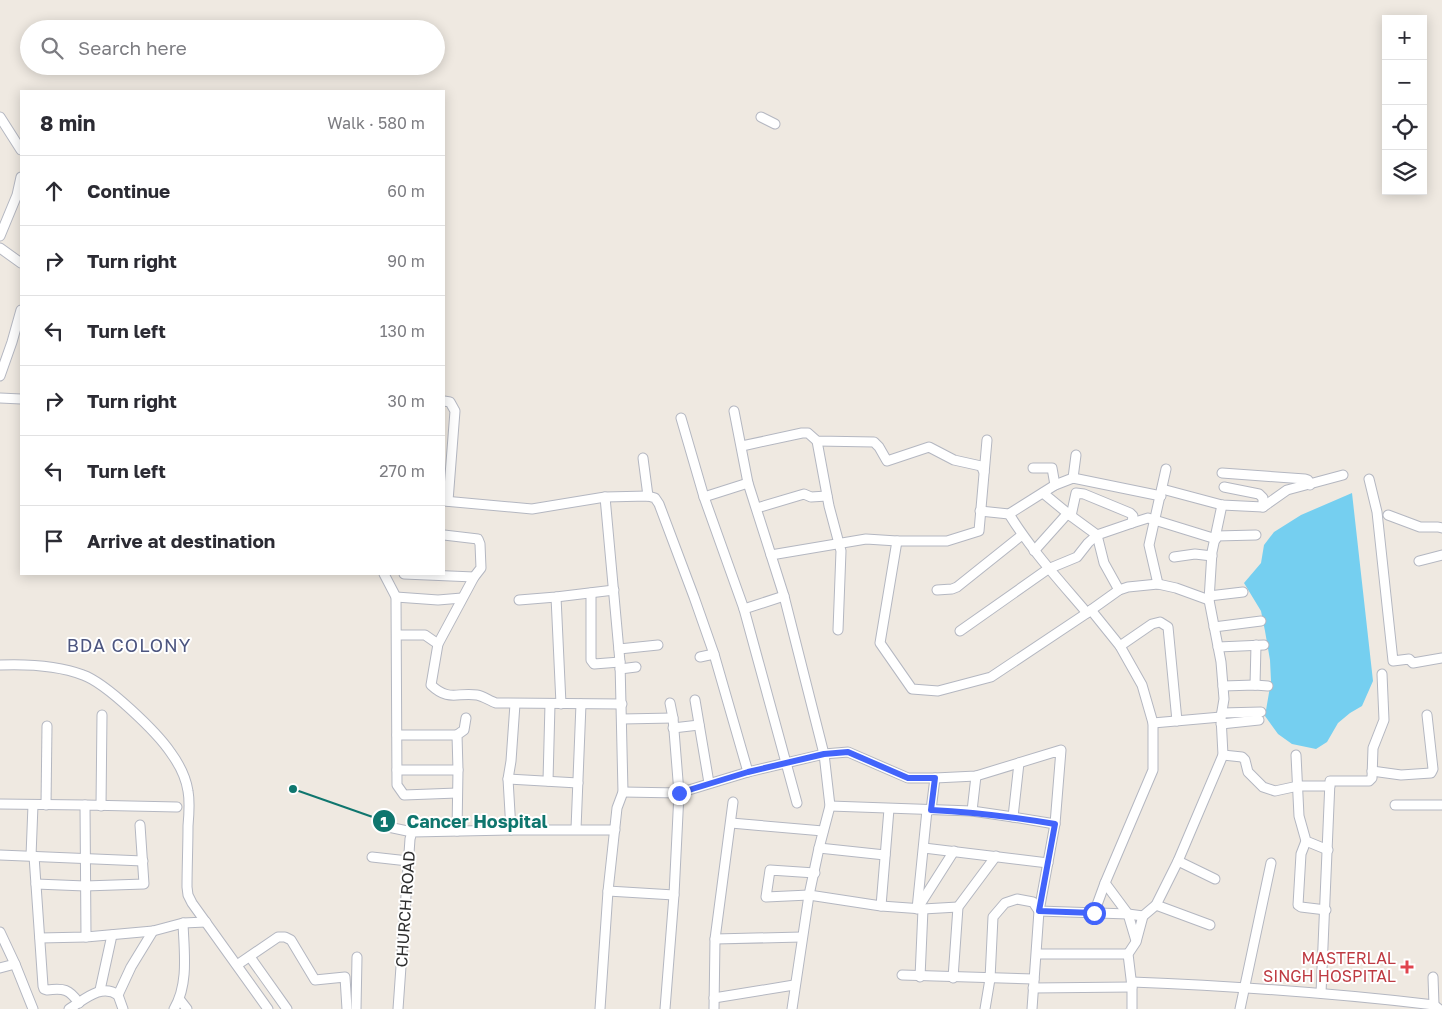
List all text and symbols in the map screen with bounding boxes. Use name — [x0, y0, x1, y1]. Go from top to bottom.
map controls — [1382, 15, 1427, 195]
button: + — [1382, 15, 1427, 60]
search box — [20, 20, 445, 75]
icon: search — [38, 34, 66, 62]
text: Search here — [78, 36, 187, 59]
button: − — [1382, 60, 1427, 105]
button: locate — [1382, 105, 1427, 150]
text: 8 min — [40, 110, 96, 136]
text: Walk · 580 m — [327, 113, 425, 133]
button: layers — [1382, 150, 1427, 195]
icon: ahead — [40, 177, 68, 205]
text: Continue — [87, 179, 170, 202]
text: 60 m — [387, 181, 425, 201]
icon: right — [40, 247, 68, 275]
text: Turn right — [87, 249, 177, 272]
text: 90 m — [387, 251, 425, 271]
icon: left — [40, 317, 68, 345]
text: Turn left — [87, 319, 166, 342]
text: 130 m — [380, 321, 425, 341]
icon: right — [40, 387, 68, 415]
text: Turn right — [87, 389, 177, 412]
text: 30 m — [388, 391, 425, 411]
icon: left — [40, 457, 68, 485]
text: Turn left — [87, 459, 166, 482]
text: 270 m — [379, 461, 425, 481]
icon: arrive — [40, 527, 68, 555]
text: Arrive at destination — [87, 529, 275, 552]
district label: BDA COLONY — [67, 634, 191, 656]
route end — [668, 782, 691, 805]
callout: Cancer Hospital — [372, 805, 557, 838]
text: Cancer Hospital — [407, 810, 547, 832]
text: 1 — [380, 812, 388, 830]
street label: CHURCH ROAD — [391, 850, 419, 968]
route start — [1083, 902, 1106, 925]
place label: MASTERLAL SINGH HOSPITAL — [1263, 948, 1396, 986]
marker: MASTERLAL SINGH HOSPITAL — [1400, 960, 1414, 974]

